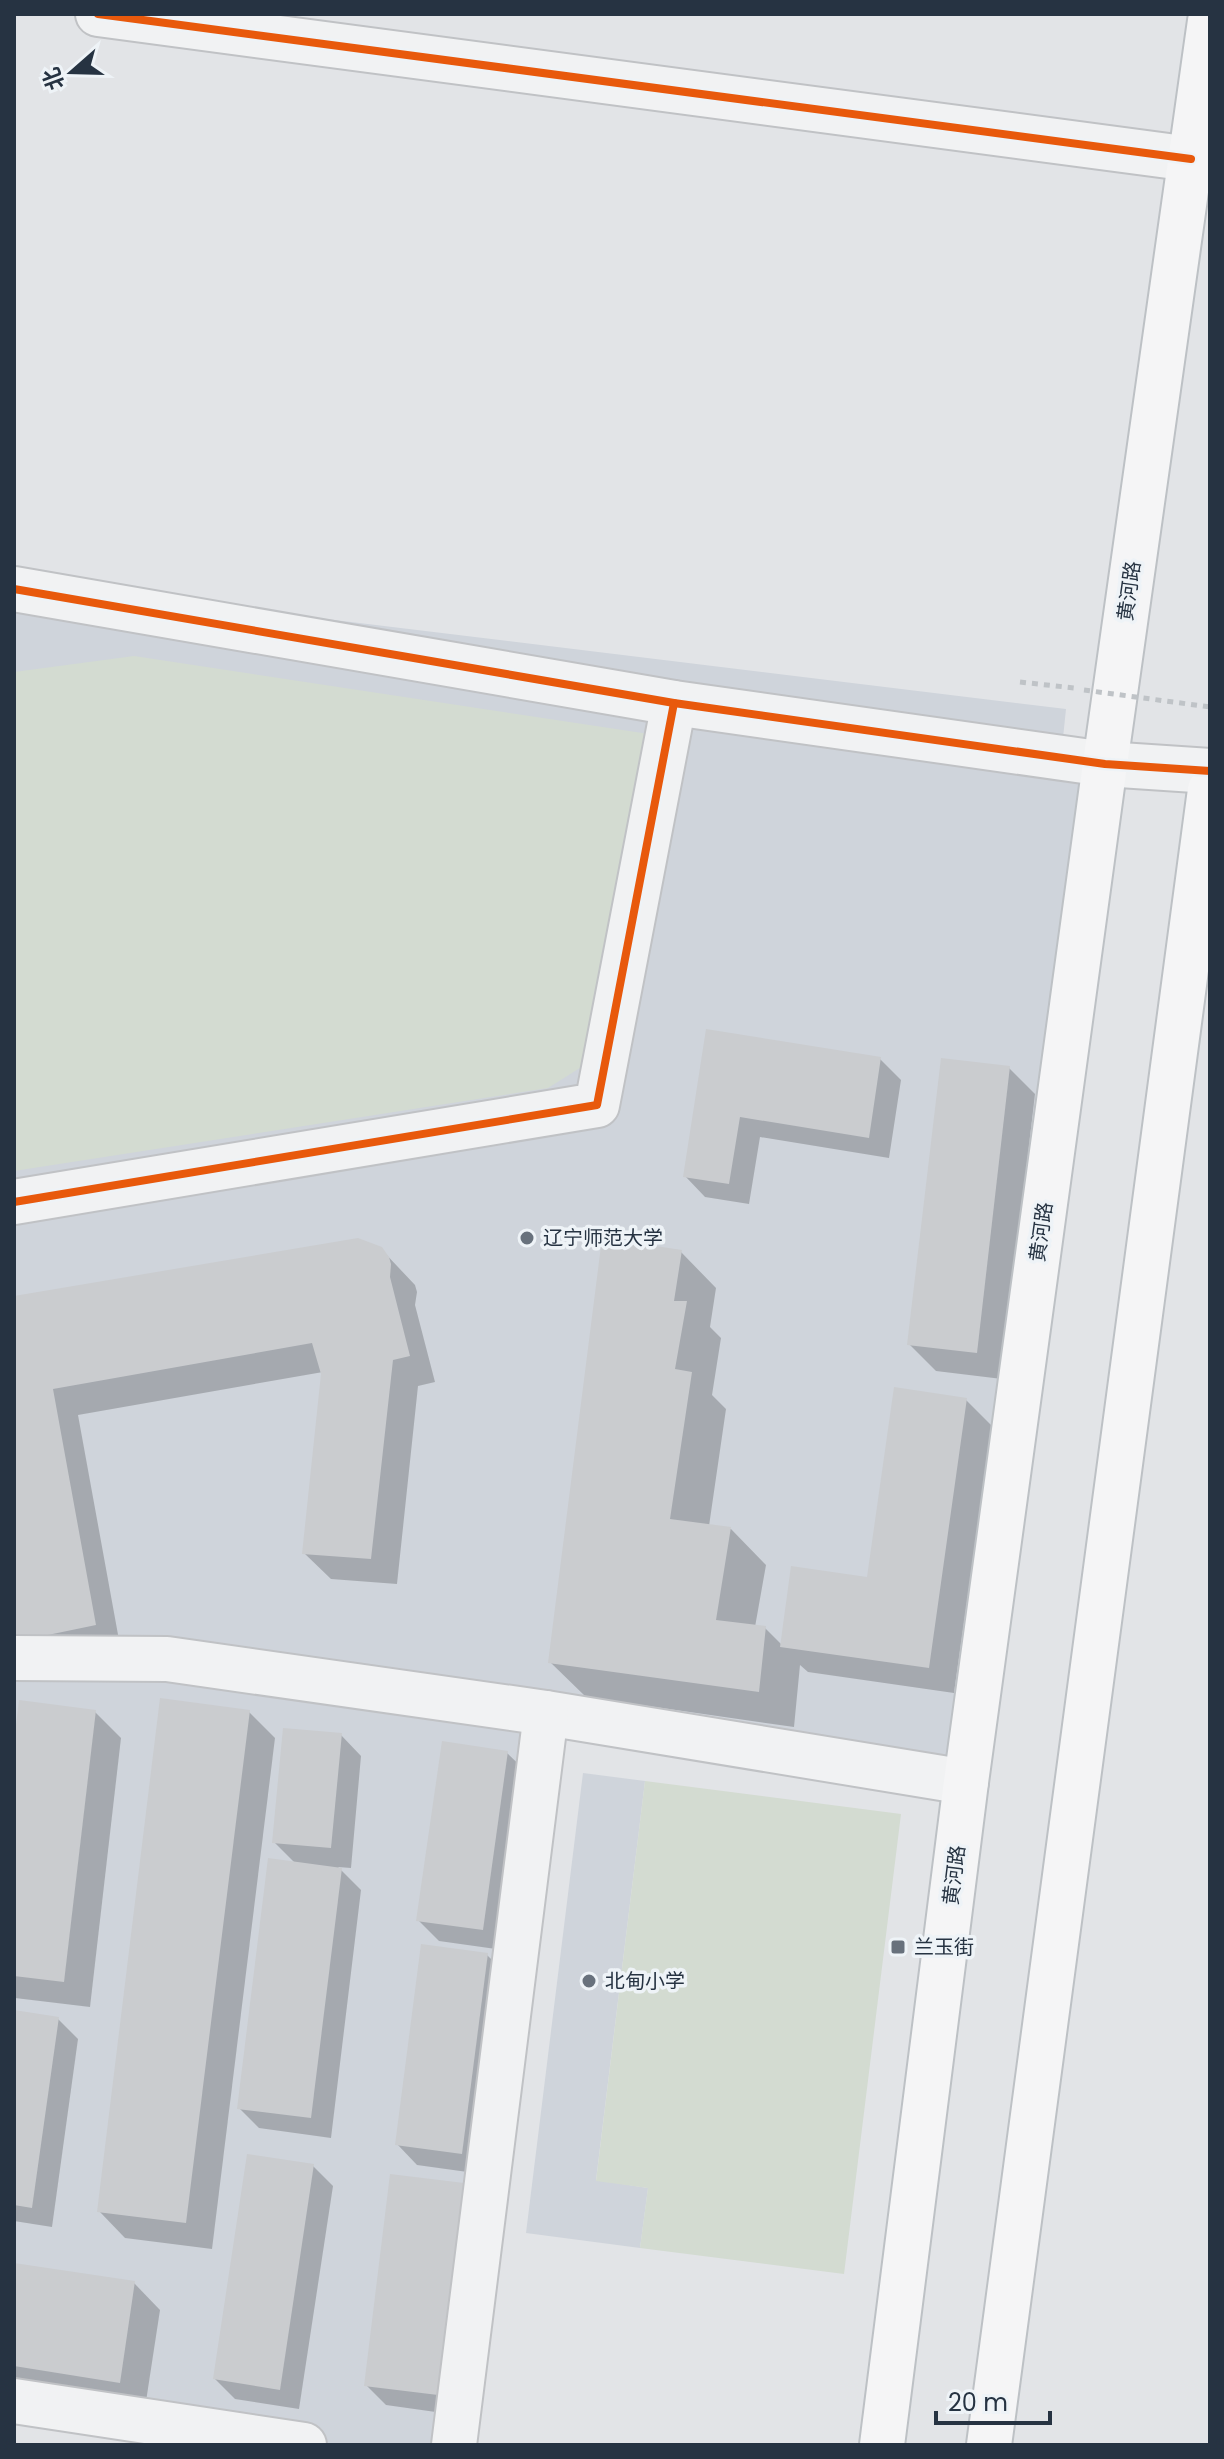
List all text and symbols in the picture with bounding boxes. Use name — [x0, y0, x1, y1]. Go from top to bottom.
north arrow — [32, 32, 112, 112]
text: 北 — [35, 63, 72, 94]
street label: 黄河路 — [1111, 559, 1147, 623]
street label: 黄河路 — [1023, 1200, 1059, 1264]
place label: 辽宁师范大学 — [543, 1224, 663, 1252]
marker: 辽宁师范大学 — [518, 1229, 536, 1247]
street label: 黄河路 — [936, 1844, 972, 1906]
place label: 兰玉街 — [914, 1933, 974, 1961]
marker: 兰玉街 — [889, 1938, 907, 1956]
place label: 北甸小学 — [605, 1967, 685, 1995]
marker: 北甸小学 — [580, 1972, 598, 1990]
scale bar — [936, 2375, 1050, 2425]
text: 20 m — [948, 2386, 1008, 2419]

